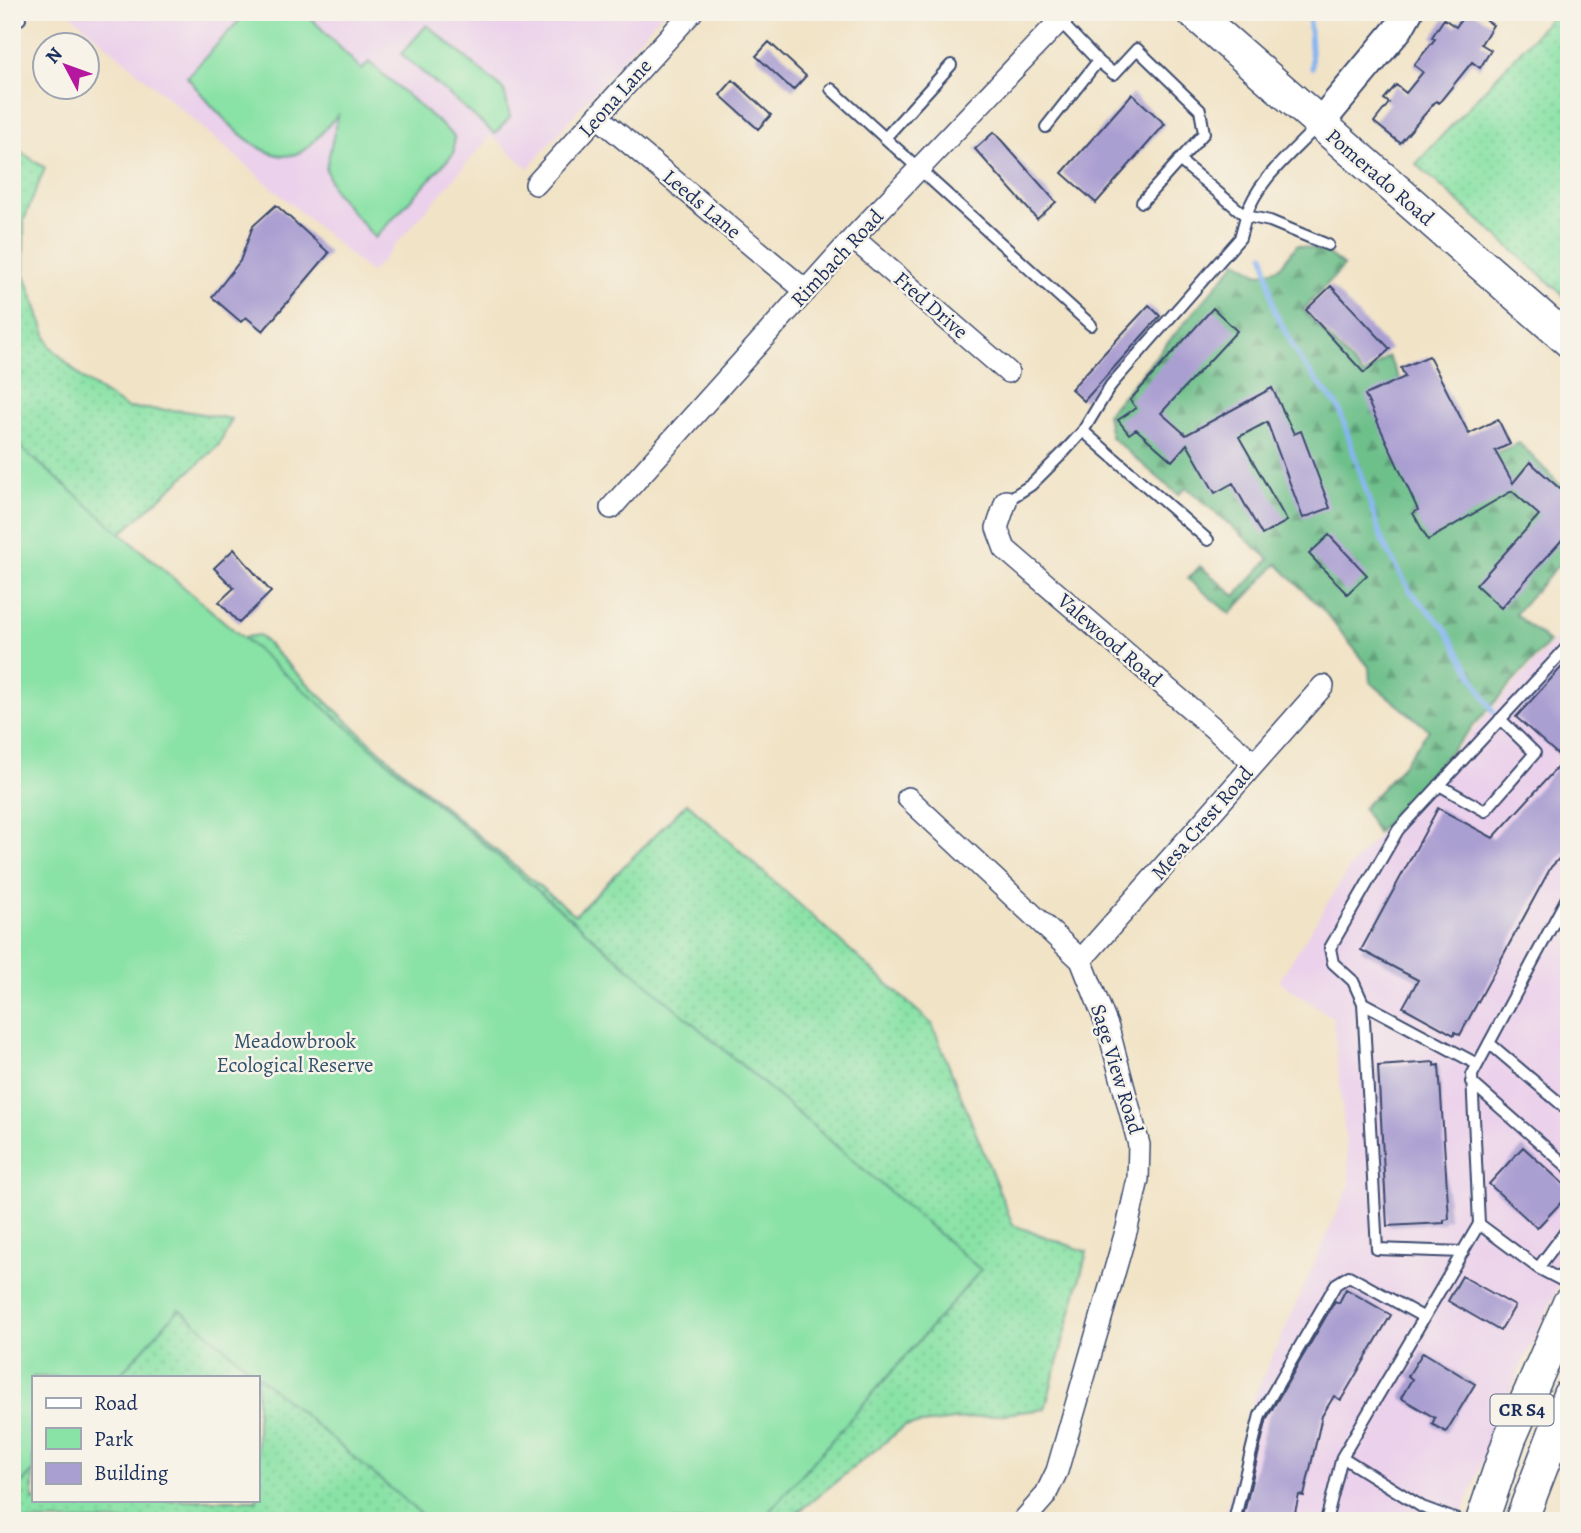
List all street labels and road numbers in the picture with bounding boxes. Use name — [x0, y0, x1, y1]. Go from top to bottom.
street label: Leona Lane — [572, 52, 658, 144]
street label: Pomerado Road — [1320, 122, 1441, 232]
street label: Leeds Lane — [657, 163, 747, 245]
street label: Rimbach Road — [784, 202, 890, 313]
street label: Fred Drive — [888, 265, 974, 345]
street label: Valewood Road — [1051, 586, 1169, 694]
street label: Mesa Crest Road — [1145, 760, 1260, 886]
street label: Sage View Road — [1084, 1001, 1150, 1138]
road number: CR S4 — [1490, 1394, 1554, 1426]

